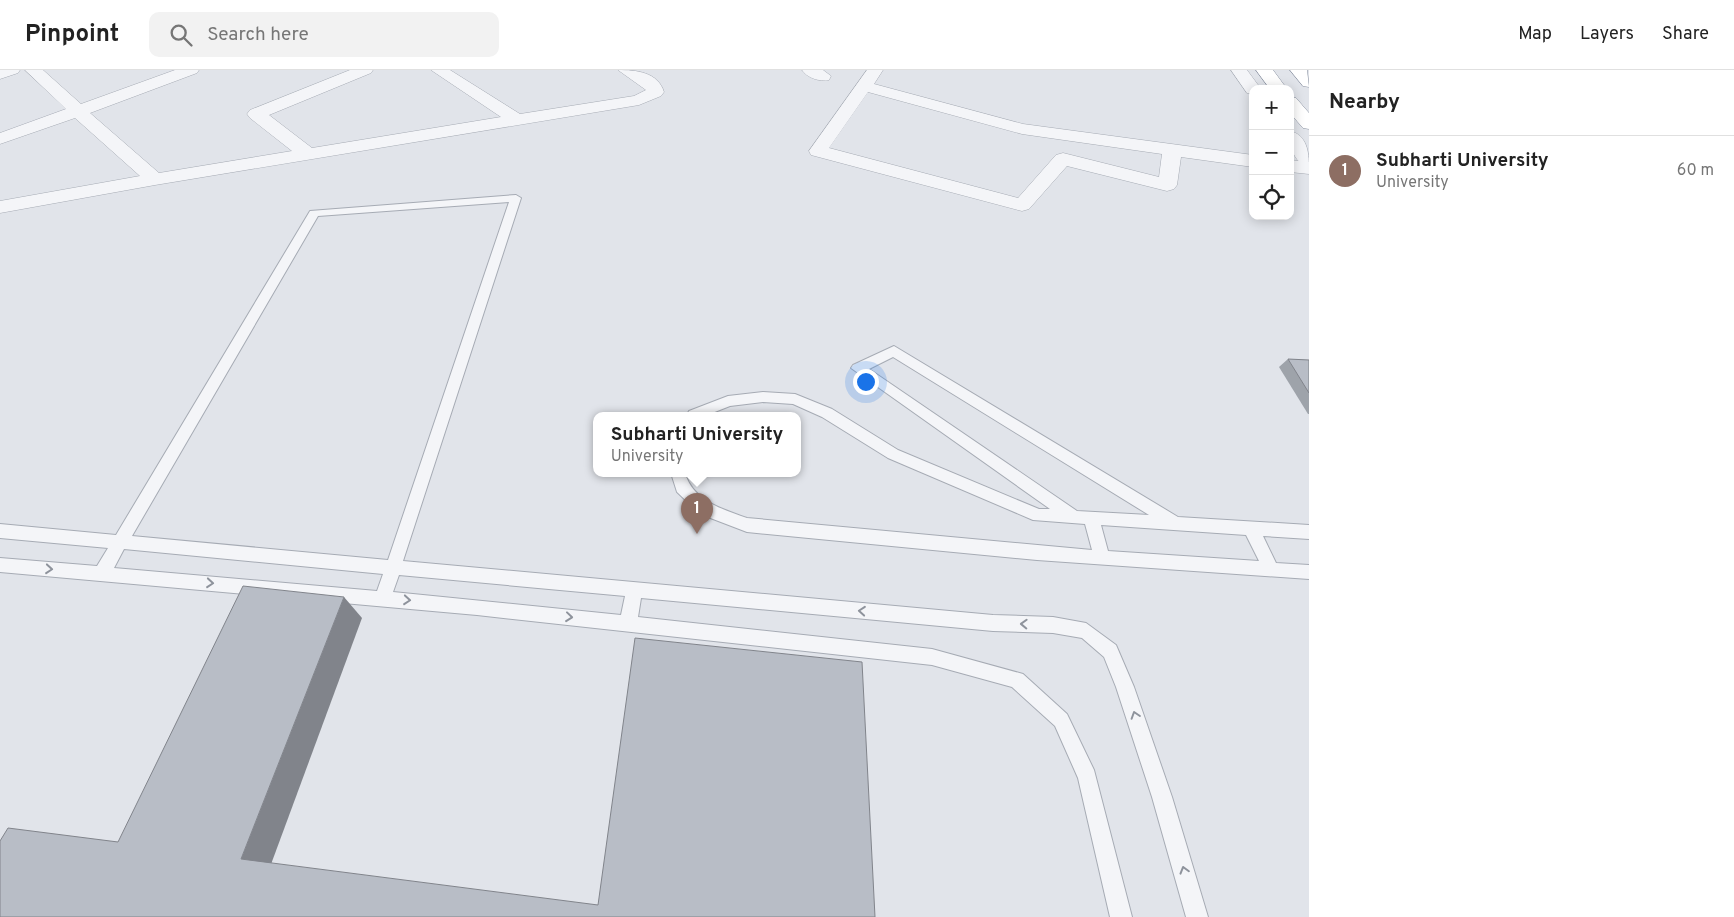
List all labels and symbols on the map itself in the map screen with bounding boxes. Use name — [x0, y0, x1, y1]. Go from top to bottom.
your location — [853, 369, 879, 395]
pin: 1 — [681, 493, 713, 534]
one-way arrow — [45, 563, 53, 574]
one-way arrow — [207, 577, 215, 588]
one-way arrow — [404, 595, 412, 606]
one-way arrow — [858, 606, 866, 617]
one-way arrow — [565, 611, 573, 622]
one-way arrow — [1020, 619, 1028, 630]
one-way arrow — [1131, 711, 1141, 720]
one-way arrow — [1179, 867, 1189, 875]

